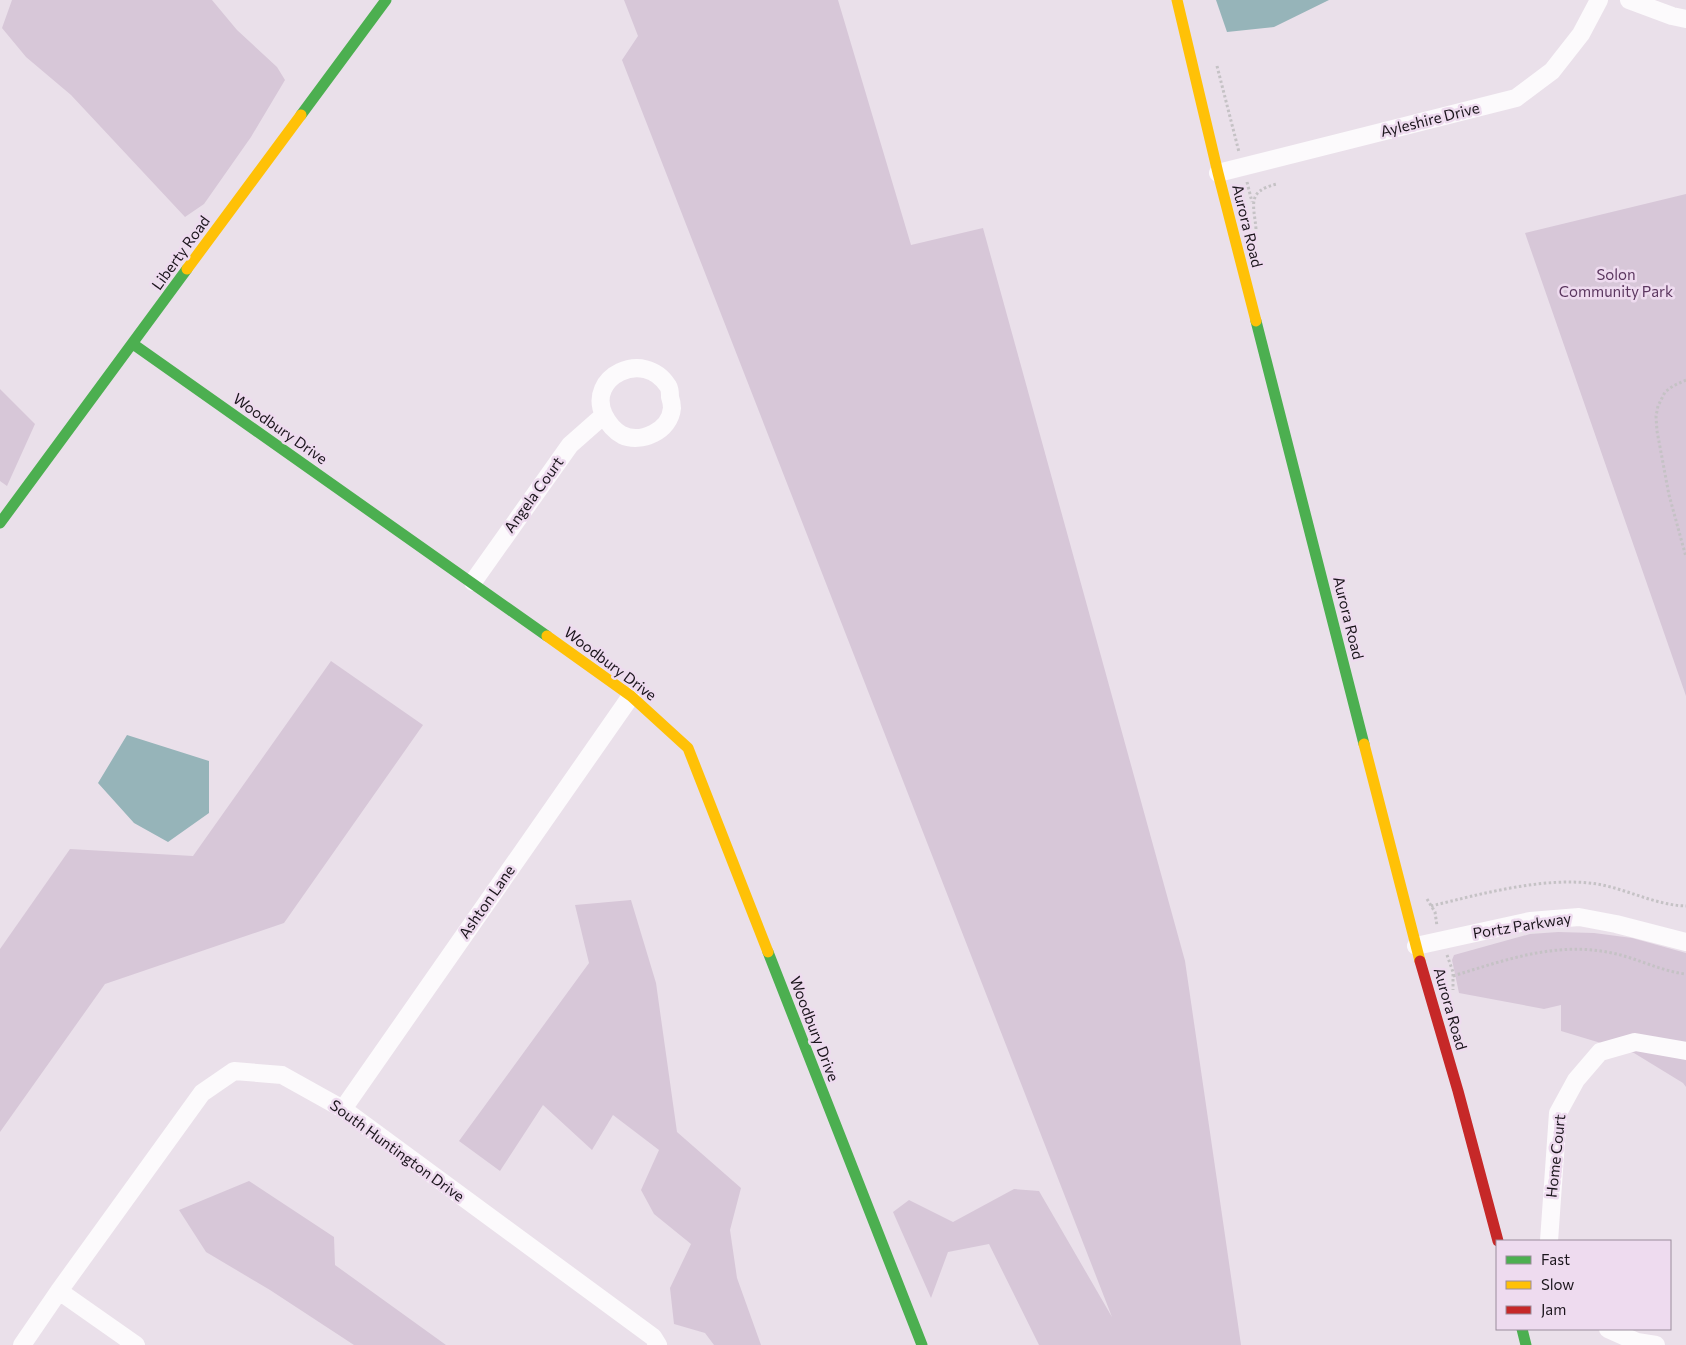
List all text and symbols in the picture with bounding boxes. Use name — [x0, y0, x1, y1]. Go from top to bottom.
street label: Ayleshire Drive — [1378, 98, 1481, 140]
street label: Aurora Road — [1229, 182, 1267, 269]
street label: Liberty Road — [147, 212, 213, 293]
park label: Solon Community Park — [1559, 265, 1673, 300]
street label: Woodbury Drive — [230, 389, 331, 467]
street label: Angela Court — [500, 453, 567, 536]
street label: Aurora Road — [1330, 574, 1368, 661]
street label: Woodbury Drive — [561, 623, 660, 704]
street label: Ashton Lane — [454, 861, 518, 941]
street label: Portz Parkway — [1471, 908, 1573, 942]
street label: Aurora Road — [1431, 965, 1471, 1052]
street label: Woodbury Drive — [787, 974, 843, 1084]
street label: South Huntington Drive — [327, 1095, 468, 1205]
street label: Home Court — [1542, 1113, 1568, 1199]
legend — [1496, 1240, 1671, 1330]
text: Fast — [1541, 1250, 1570, 1268]
text: Slow — [1541, 1275, 1574, 1293]
text: Jam — [1541, 1300, 1566, 1318]

